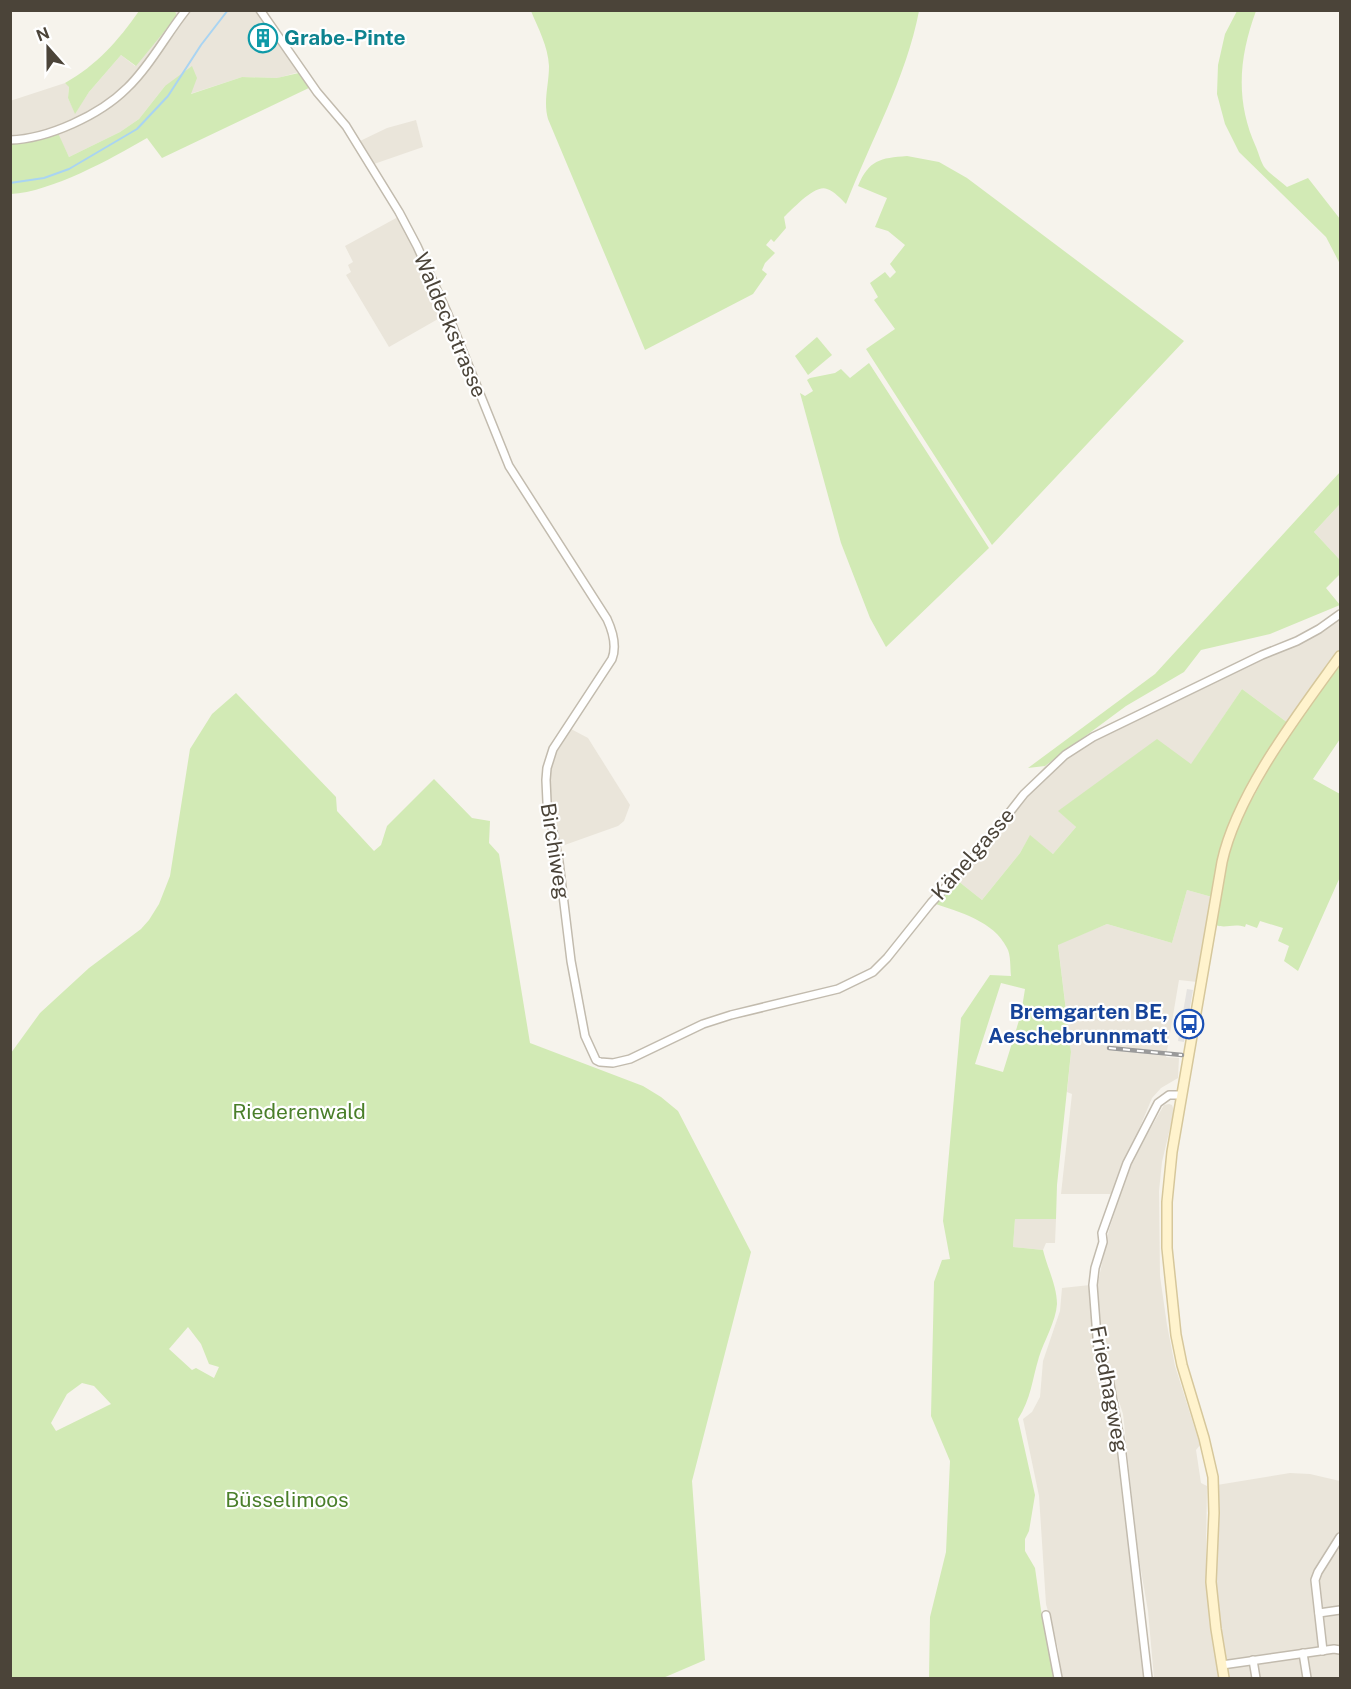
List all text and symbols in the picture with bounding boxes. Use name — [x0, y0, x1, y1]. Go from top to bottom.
north arrow — [18, 18, 78, 78]
building icon: Grabe-Pinte — [247, 22, 279, 54]
text: N — [34, 23, 52, 46]
place label: Grabe-Pinte — [284, 25, 406, 50]
street label: Waldeckstrasse — [409, 249, 492, 401]
street label: Birchiweg — [536, 801, 575, 901]
street label: Känelgasse — [926, 803, 1019, 905]
place label: Bremgarten BE, Aeschebrunnmatt — [988, 999, 1168, 1048]
bus stop icon: Bremgarten BE, Aeschebrunnmatt — [1173, 1008, 1205, 1040]
park label: Riederenwald — [232, 1099, 366, 1124]
street label: Friedhagweg — [1085, 1324, 1134, 1454]
park label: Büsselimoos — [225, 1487, 349, 1512]

